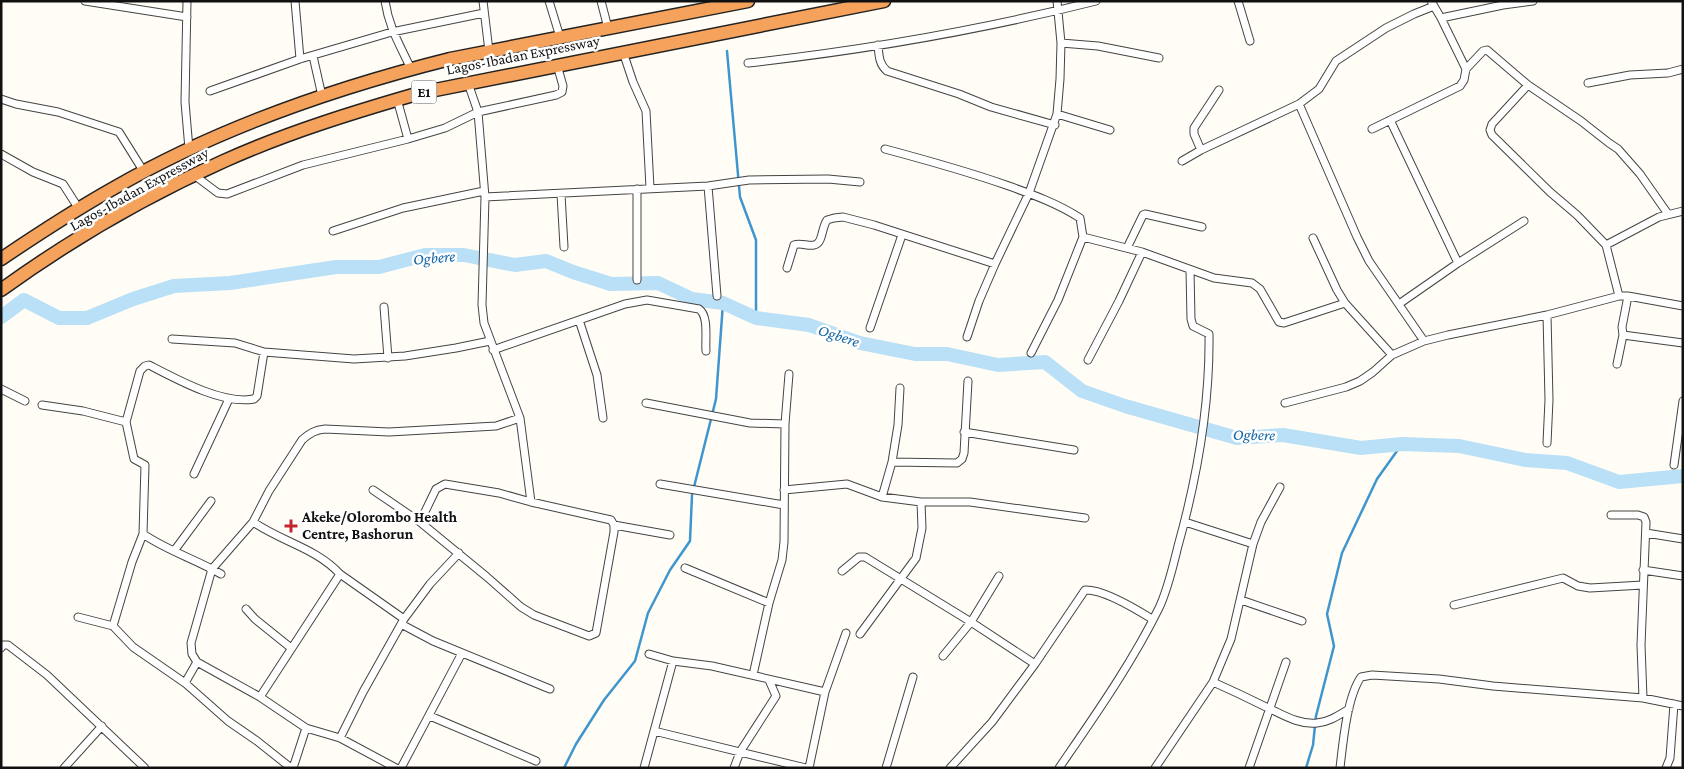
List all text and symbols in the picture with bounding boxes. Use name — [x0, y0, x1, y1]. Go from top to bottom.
street label: Lagos-Ibadan Expressway — [445, 32, 601, 79]
road number: E1 — [412, 80, 436, 104]
street label: Lagos-Ibadan Expressway — [67, 144, 212, 235]
water label: Ogbere — [412, 247, 456, 269]
water label: Ogbere — [816, 321, 862, 351]
water label: Ogbere — [1233, 426, 1275, 444]
place label: Akeke/Olorombo Health Centre, Bashorun — [301, 509, 457, 542]
marker: Akeke/Olorombo Health Centre, Bashorun — [284, 519, 298, 533]

